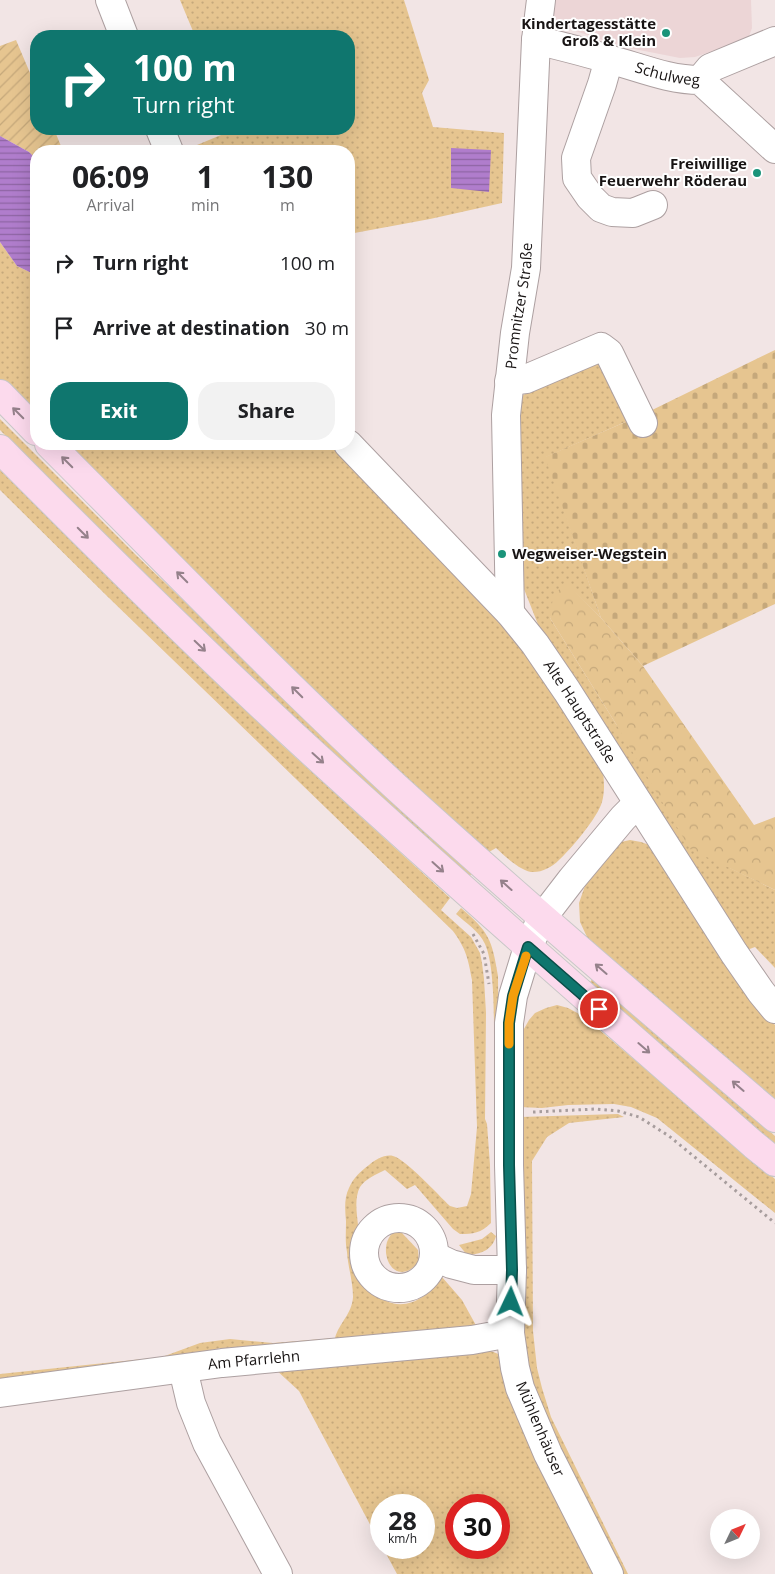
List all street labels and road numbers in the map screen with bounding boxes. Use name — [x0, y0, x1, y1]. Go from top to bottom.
street label: Schulweg — [633, 57, 700, 89]
street label: Promnitzer Straße — [500, 242, 536, 370]
street label: Alte Hauptstraße — [540, 656, 621, 766]
street label: Am Pfarrlehn — [206, 1345, 301, 1374]
street label: Mühlenhäuser — [512, 1378, 570, 1479]

